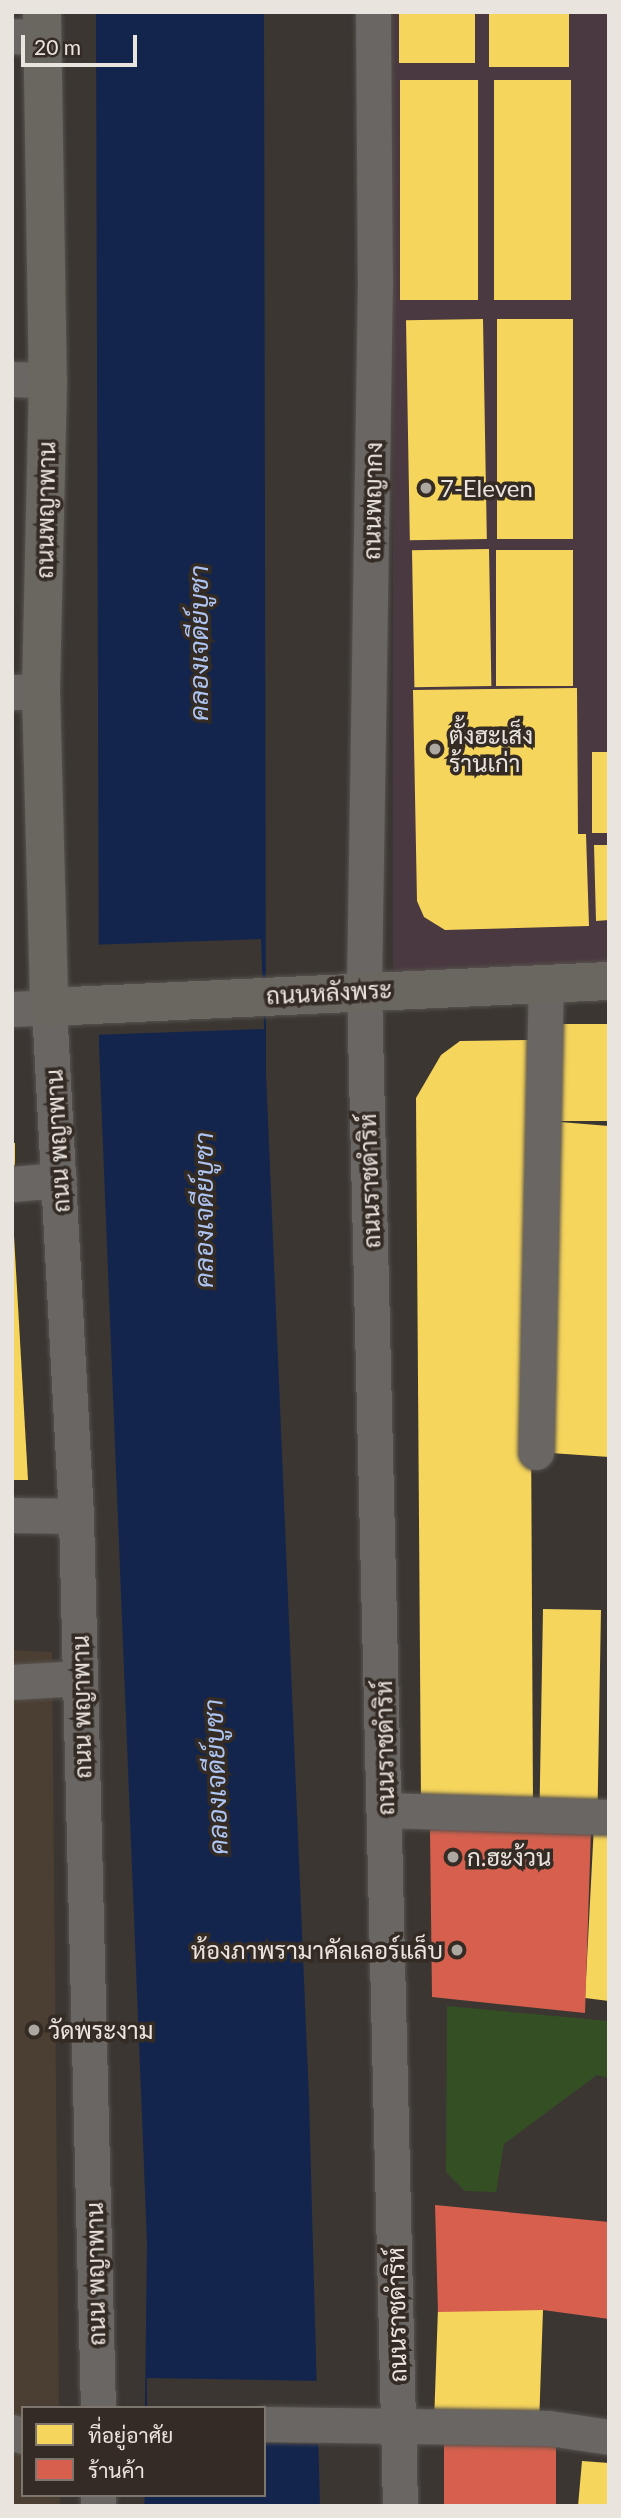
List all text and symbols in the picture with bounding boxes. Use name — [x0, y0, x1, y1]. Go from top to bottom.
scale bar — [24, 21, 140, 65]
text: 20 m — [34, 34, 81, 59]
street label: ถนนพญาพาน — [29, 441, 61, 579]
street label: ถนนพญากง — [357, 442, 387, 560]
place label: 7-Eleven — [440, 474, 533, 502]
marker: 7-Eleven — [418, 480, 434, 496]
water label: คลองเจดีย์บูชา — [183, 565, 215, 721]
place label: ตั้งฮะเส็ง ร้านเก่า — [449, 721, 533, 777]
marker: ตั้งฮะเส็ง ร้านเก่า — [427, 741, 443, 757]
street label: ถนนหลังพระ — [265, 974, 393, 1010]
street label: ถนน พญาพาน — [39, 1068, 75, 1214]
street label: ถนนราชดำริห์ — [352, 1113, 386, 1249]
water label: คลองเจดีย์บูชา — [188, 1132, 220, 1288]
street label: ถนน พญาพาน — [65, 1635, 97, 1779]
street label: ถนนราชดำริห์ — [368, 1680, 400, 1816]
water label: คลองเจดีย์บูชา — [198, 1699, 234, 1855]
place label: ก.ฮะง้วน — [467, 1843, 551, 1871]
marker: ก.ฮะง้วน — [445, 1849, 461, 1865]
place label: ห้องภาพรามาคัลเลอร์แล็บ — [191, 1936, 443, 1964]
marker: ห้องภาพรามาคัลเลอร์แล็บ — [449, 1942, 465, 1958]
place label: วัดพระงาม — [48, 2016, 153, 2044]
marker: วัดพระงาม — [26, 2022, 42, 2038]
street label: ถนน พญาพาน — [79, 2202, 111, 2346]
street label: ถนนราชดำริห์ — [380, 2247, 412, 2383]
legend — [21, 2406, 266, 2497]
text: ที่อยู่อาศัย — [88, 2422, 173, 2447]
text: ร้านค้า — [88, 2457, 145, 2482]

